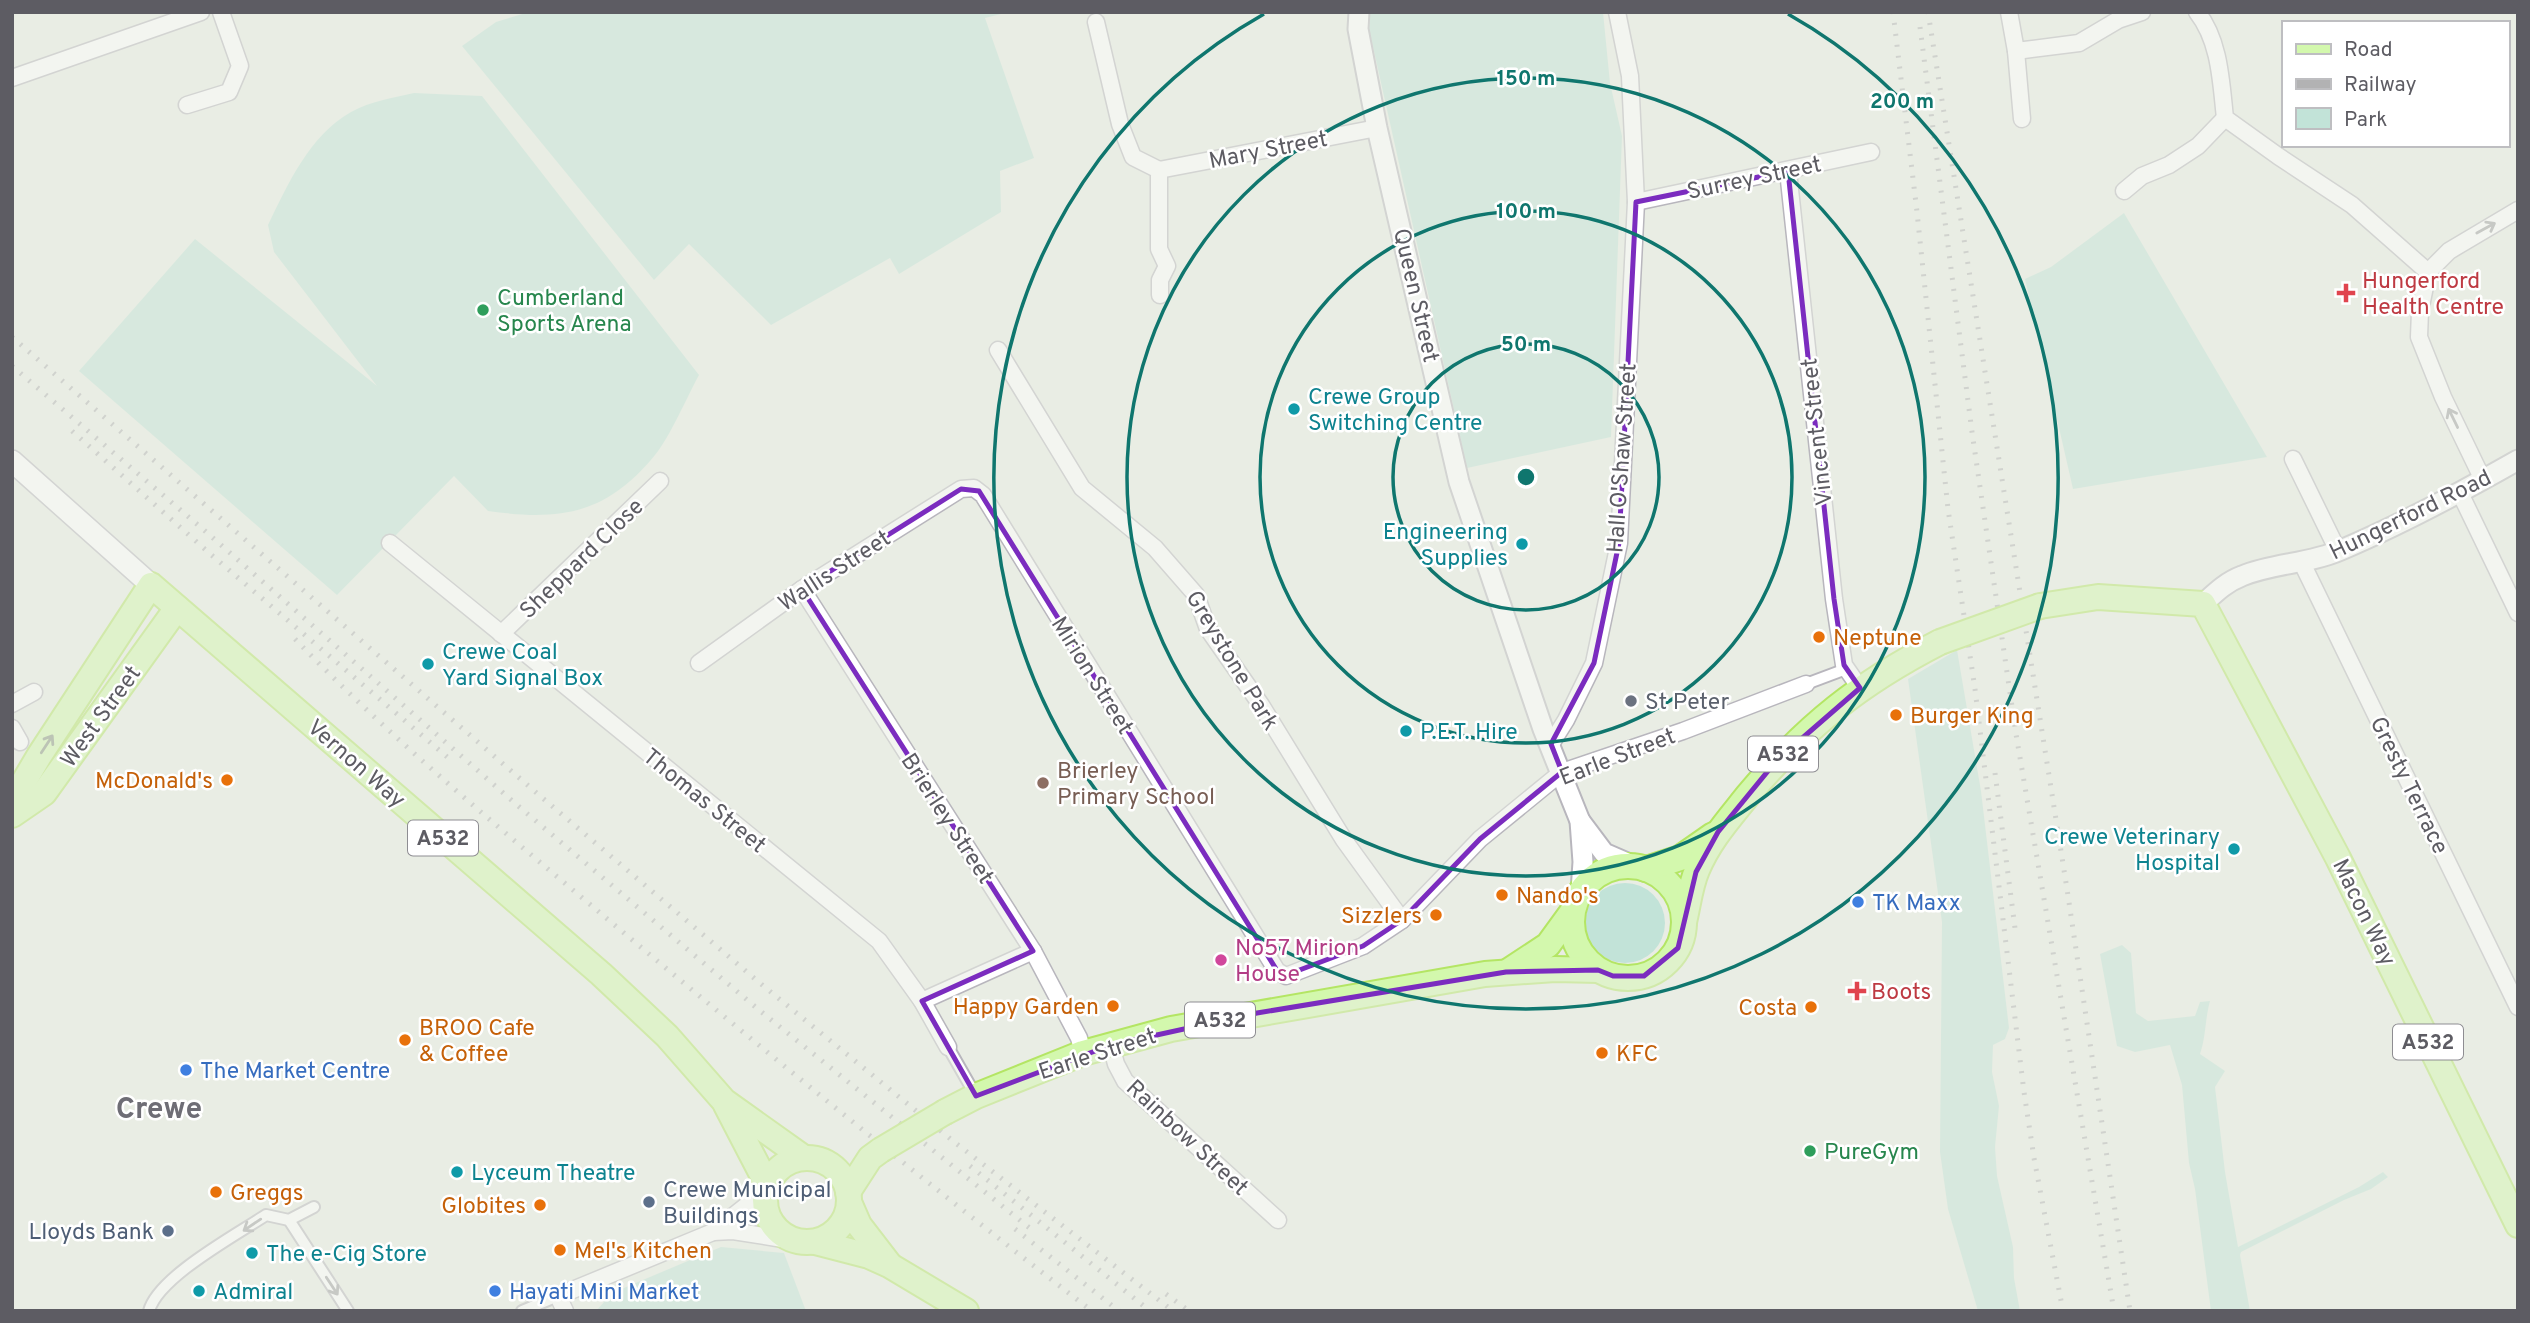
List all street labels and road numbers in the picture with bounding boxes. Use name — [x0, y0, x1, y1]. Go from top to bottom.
street label: Mary Street — [1207, 126, 1330, 177]
street label: Surrey Street — [1685, 151, 1824, 208]
street label: Queen Street — [1385, 226, 1444, 365]
street label: Vincent Street — [1796, 356, 1841, 507]
street label: Hall O'Shaw Street — [1602, 362, 1645, 554]
street label: Hungerford Road — [2325, 464, 2497, 568]
street label: Sheppard Close — [515, 493, 651, 626]
street label: Wallis Street — [774, 525, 897, 619]
street label: Greystone Park — [1178, 586, 1284, 737]
street label: Mirion Street — [1043, 612, 1139, 741]
street label: West Street — [55, 661, 149, 774]
street label: Gresty Terrace — [2362, 713, 2454, 860]
street label: Vernon Way — [300, 714, 411, 816]
street label: Earle Street — [1556, 723, 1680, 794]
road number: A532 — [1748, 736, 1818, 772]
street label: Thomas Street — [636, 743, 771, 861]
street label: Brierley Street — [893, 749, 999, 890]
road number: A532 — [408, 820, 478, 856]
street label: Macon Way — [2324, 855, 2401, 971]
road number: A532 — [1185, 1002, 1255, 1038]
street label: Earle Street — [1035, 1023, 1160, 1088]
road number: A532 — [2393, 1024, 2463, 1060]
street label: Rainbow Street — [1119, 1075, 1254, 1203]

